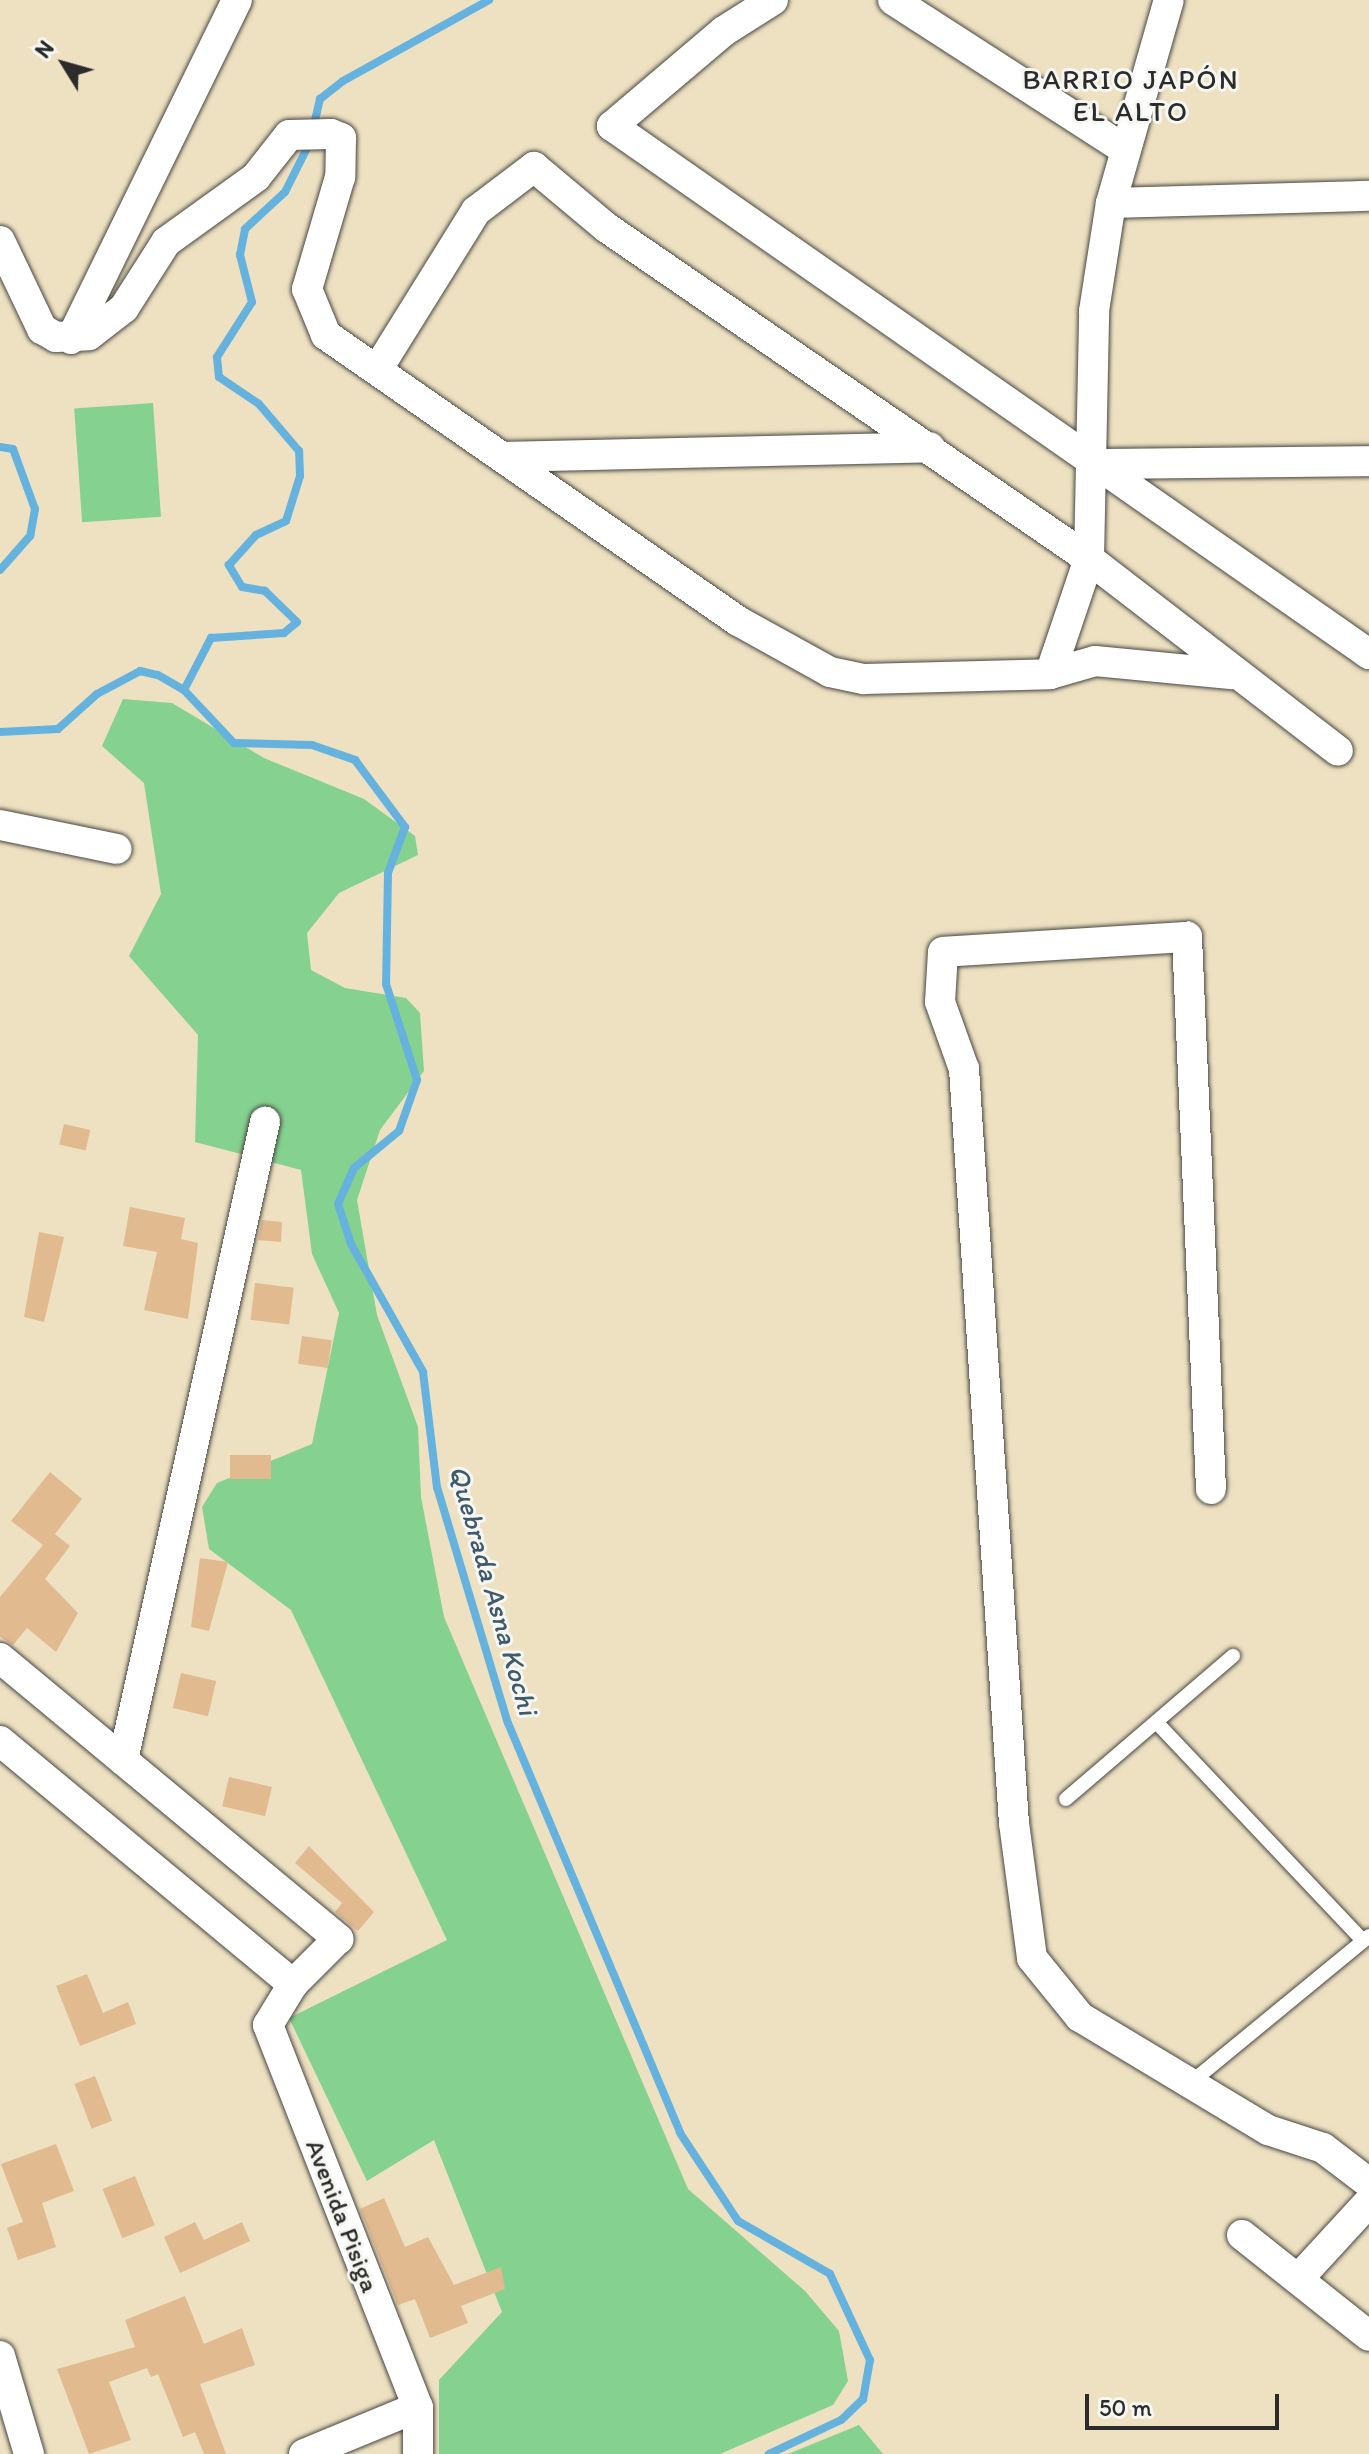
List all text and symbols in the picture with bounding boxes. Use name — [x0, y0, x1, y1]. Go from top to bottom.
north arrow — [24, 24, 104, 104]
text: N — [29, 35, 60, 63]
district label: BARRIO JAPÓN EL ALTO — [1024, 62, 1238, 128]
water label: Quebrada Asna Kochi — [442, 1462, 546, 1718]
street label: Avenida Pisiga — [299, 2135, 385, 2297]
scale bar — [1089, 2378, 1283, 2428]
text: 50 m — [1099, 2393, 1152, 2422]

